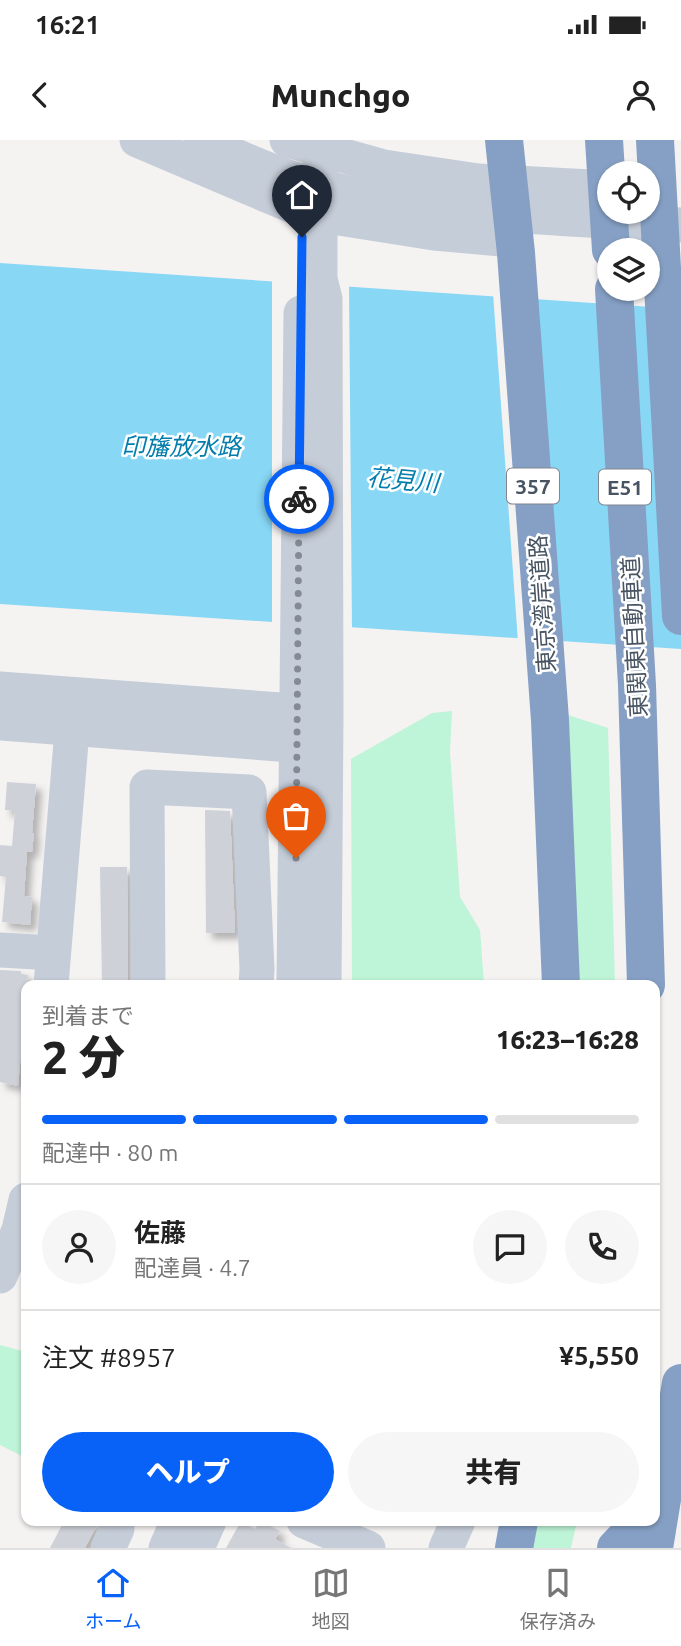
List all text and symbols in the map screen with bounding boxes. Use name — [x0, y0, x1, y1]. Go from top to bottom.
text: 16:21 — [35, 10, 100, 39]
icon: back — [21, 76, 59, 114]
icon: person — [622, 76, 660, 114]
text: Munchgo — [271, 77, 410, 113]
map controls — [597, 161, 660, 301]
button: locate — [597, 161, 660, 224]
pin — [272, 165, 332, 237]
icon: home — [283, 176, 321, 214]
button: layers — [597, 238, 660, 301]
water label: 印旛放水路 — [121, 433, 243, 460]
water label: 花見川 — [366, 463, 443, 497]
courier — [264, 464, 334, 534]
road number: 357 — [507, 468, 559, 504]
road number: E51 — [599, 470, 651, 504]
icon: bike — [280, 480, 318, 518]
street label: 東京湾岸道路 — [525, 534, 559, 674]
street label: 東関東自動車道 — [617, 556, 651, 718]
pin — [266, 786, 326, 858]
icon: bag — [277, 797, 315, 835]
text: 到着まで — [42, 1003, 134, 1028]
text: 16:23–16:28 — [496, 1025, 639, 1054]
text: 2 分 — [42, 1031, 125, 1083]
text: 配達中 · 80 m — [42, 1140, 178, 1165]
button: person — [42, 1210, 116, 1284]
button: chat — [473, 1210, 547, 1284]
button: phone — [565, 1210, 639, 1284]
text: 佐藤 — [134, 1218, 186, 1247]
text: 配達員 · 4.7 — [134, 1255, 251, 1280]
text: ¥5,550 — [559, 1341, 639, 1370]
text: 注文 #8957 — [42, 1343, 176, 1372]
button: ヘルプ — [42, 1432, 334, 1512]
button: 共有 — [348, 1432, 639, 1512]
tab: ホーム — [85, 1564, 142, 1633]
tab: 地図 — [312, 1564, 350, 1633]
tab: 保存済み — [520, 1564, 596, 1633]

